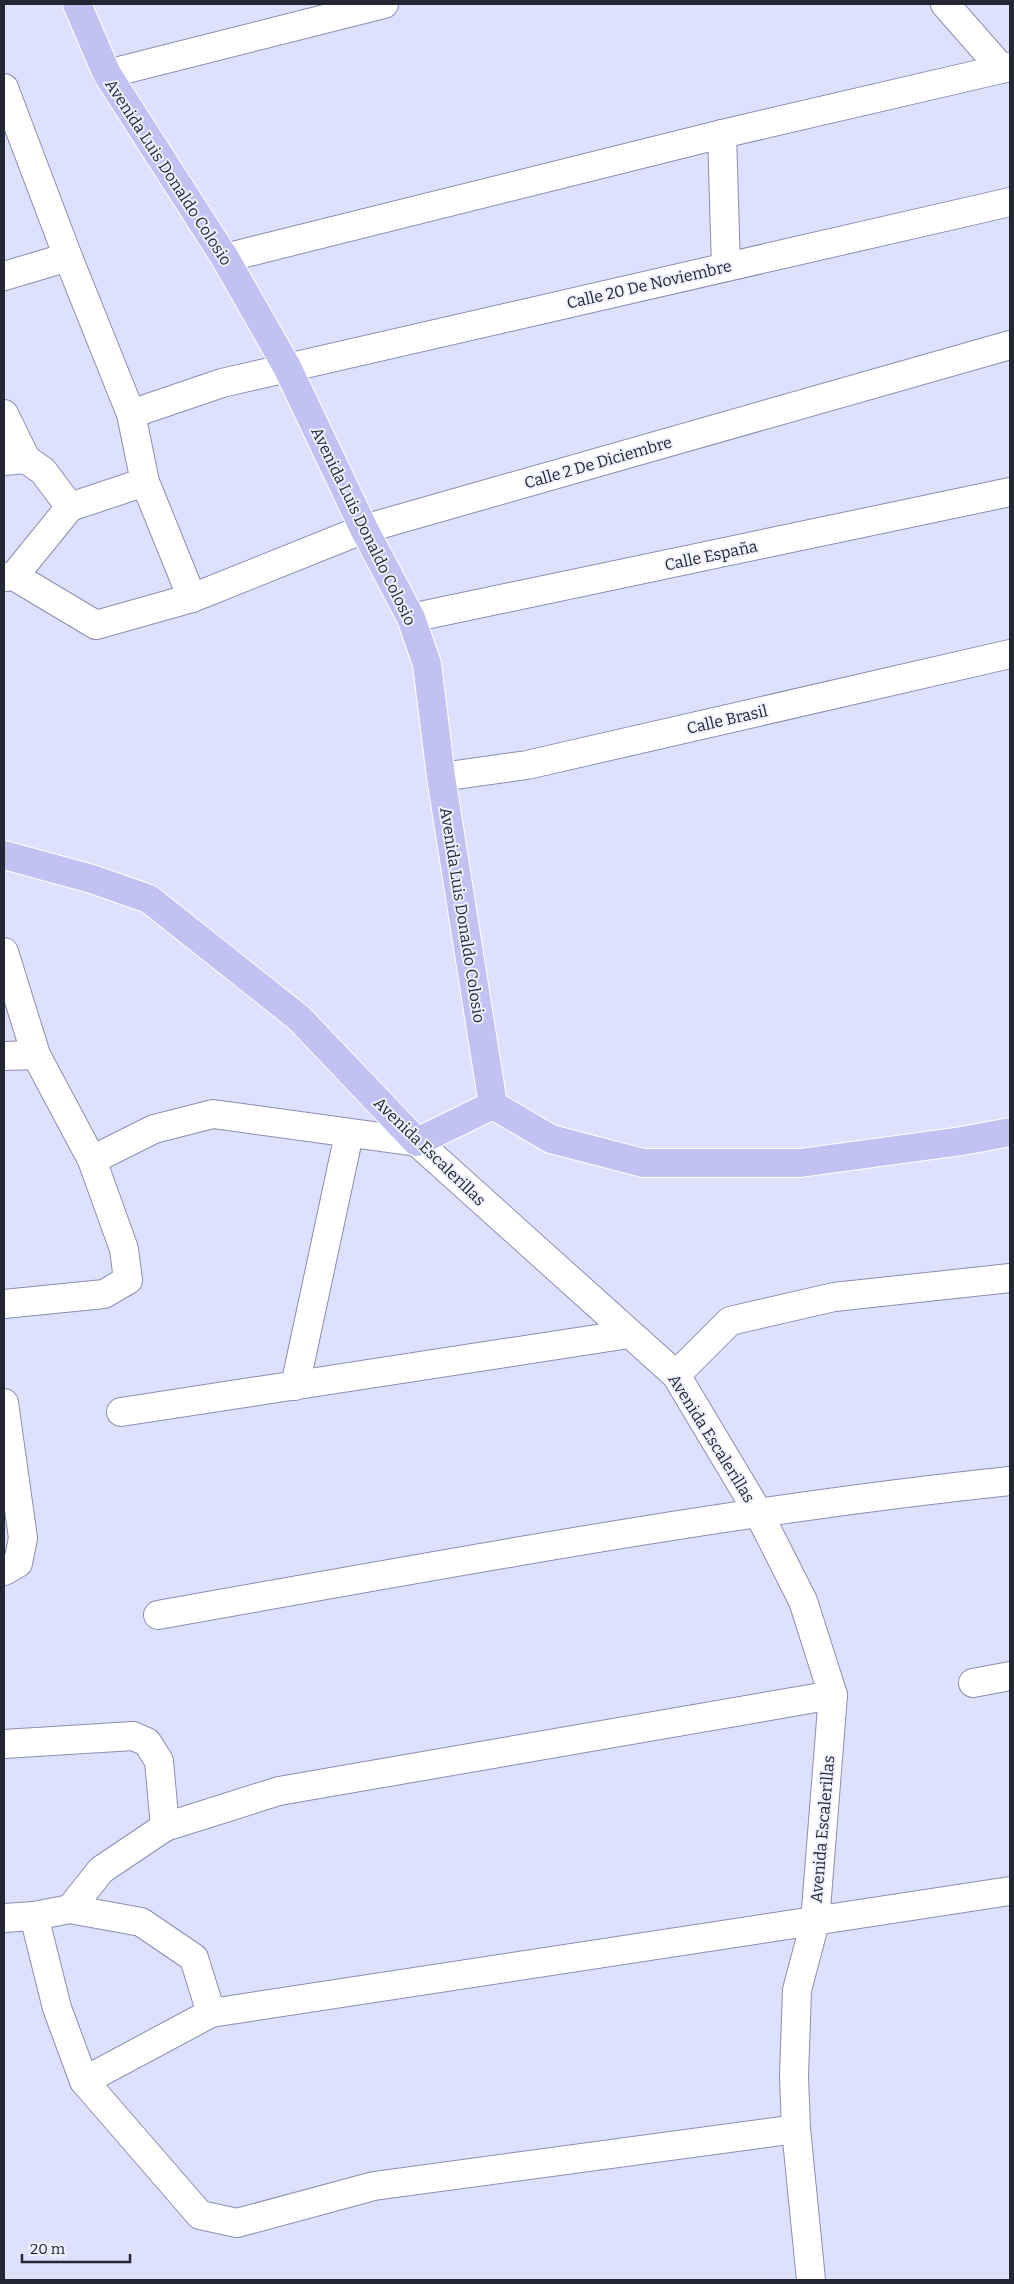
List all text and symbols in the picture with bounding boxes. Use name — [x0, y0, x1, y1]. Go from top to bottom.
street label: Avenida Luis Donaldo Colosio — [101, 76, 236, 269]
street label: Calle 20 De Noviembre — [565, 256, 733, 313]
street label: Avenida Luis Donaldo Colosio — [307, 424, 420, 628]
street label: Calle 2 De Diciembre — [522, 432, 674, 493]
street label: Calle España — [663, 536, 759, 575]
street label: Calle Brasil — [685, 701, 770, 738]
street label: Avenida Luis Donaldo Colosio — [436, 806, 489, 1024]
street label: Avenida Escalerillas — [370, 1093, 489, 1210]
street label: Avenida Escalerillas — [664, 1371, 759, 1506]
street label: Avenida Escalerillas — [807, 1755, 838, 1904]
scale bar — [22, 2232, 130, 2264]
text: 20 m — [30, 2240, 66, 2258]

